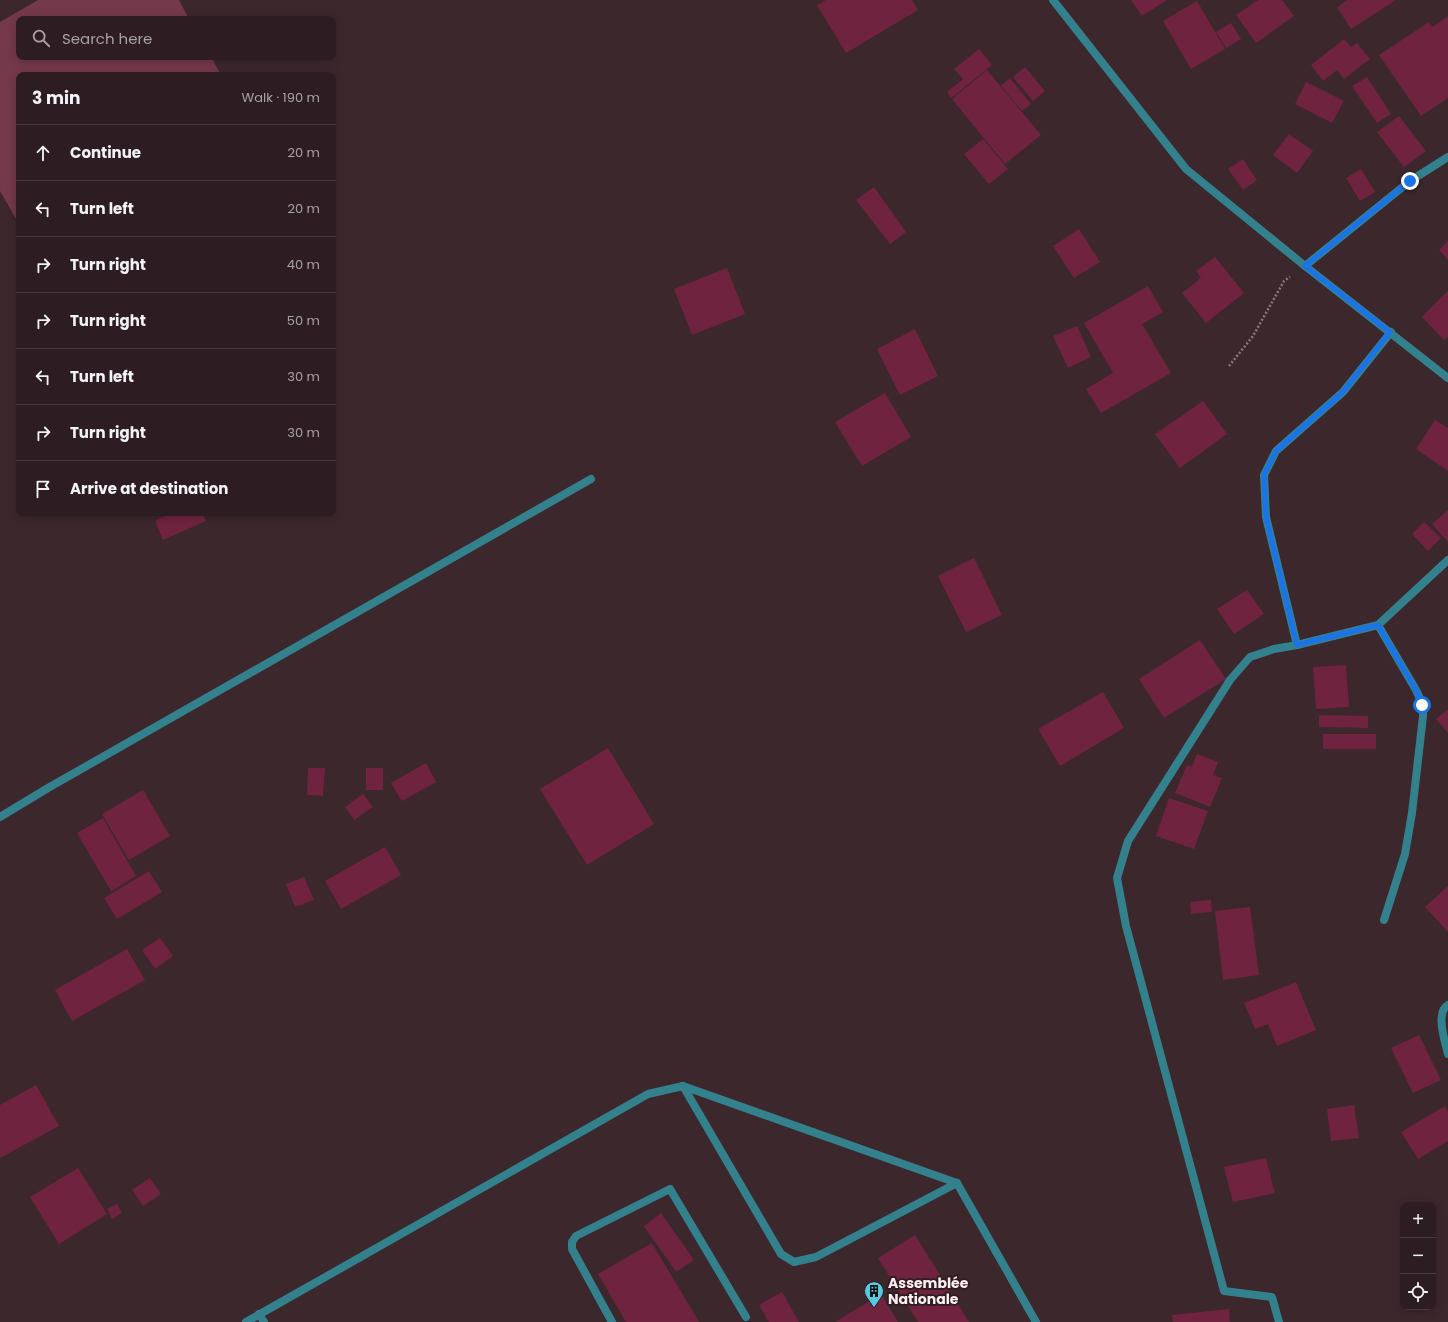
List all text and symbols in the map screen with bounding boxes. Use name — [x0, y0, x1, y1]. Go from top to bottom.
search box — [16, 16, 336, 60]
icon: search — [30, 27, 52, 49]
text: Search here — [62, 28, 152, 49]
text: 3 min — [32, 86, 80, 110]
text: Walk · 190 m — [242, 88, 320, 107]
icon: ahead — [32, 142, 54, 164]
text: Continue — [70, 142, 141, 163]
text: 20 m — [287, 143, 320, 162]
route end — [1401, 172, 1419, 190]
icon: left — [32, 198, 54, 220]
text: Turn left — [70, 198, 134, 219]
text: 20 m — [287, 199, 320, 218]
icon: right — [32, 254, 54, 276]
text: Turn right — [70, 254, 146, 275]
text: 40 m — [287, 255, 320, 274]
icon: right — [32, 310, 54, 332]
text: Turn right — [70, 310, 146, 331]
text: 50 m — [287, 311, 320, 330]
icon: left — [32, 366, 54, 388]
text: Turn left — [70, 366, 134, 387]
text: 30 m — [287, 367, 320, 386]
icon: right — [32, 422, 54, 444]
text: Turn right — [70, 422, 146, 443]
text: 30 m — [287, 423, 320, 442]
icon: arrive — [32, 478, 54, 500]
text: Arrive at destination — [70, 478, 228, 499]
route start — [1413, 696, 1431, 714]
map controls — [1400, 1202, 1436, 1310]
button: + — [1400, 1202, 1436, 1238]
button: − — [1400, 1238, 1436, 1274]
place label: Assemblée Nationale — [888, 1273, 969, 1309]
button: locate — [1400, 1274, 1436, 1310]
building icon: Assemblée Nationale — [863, 1280, 885, 1308]

